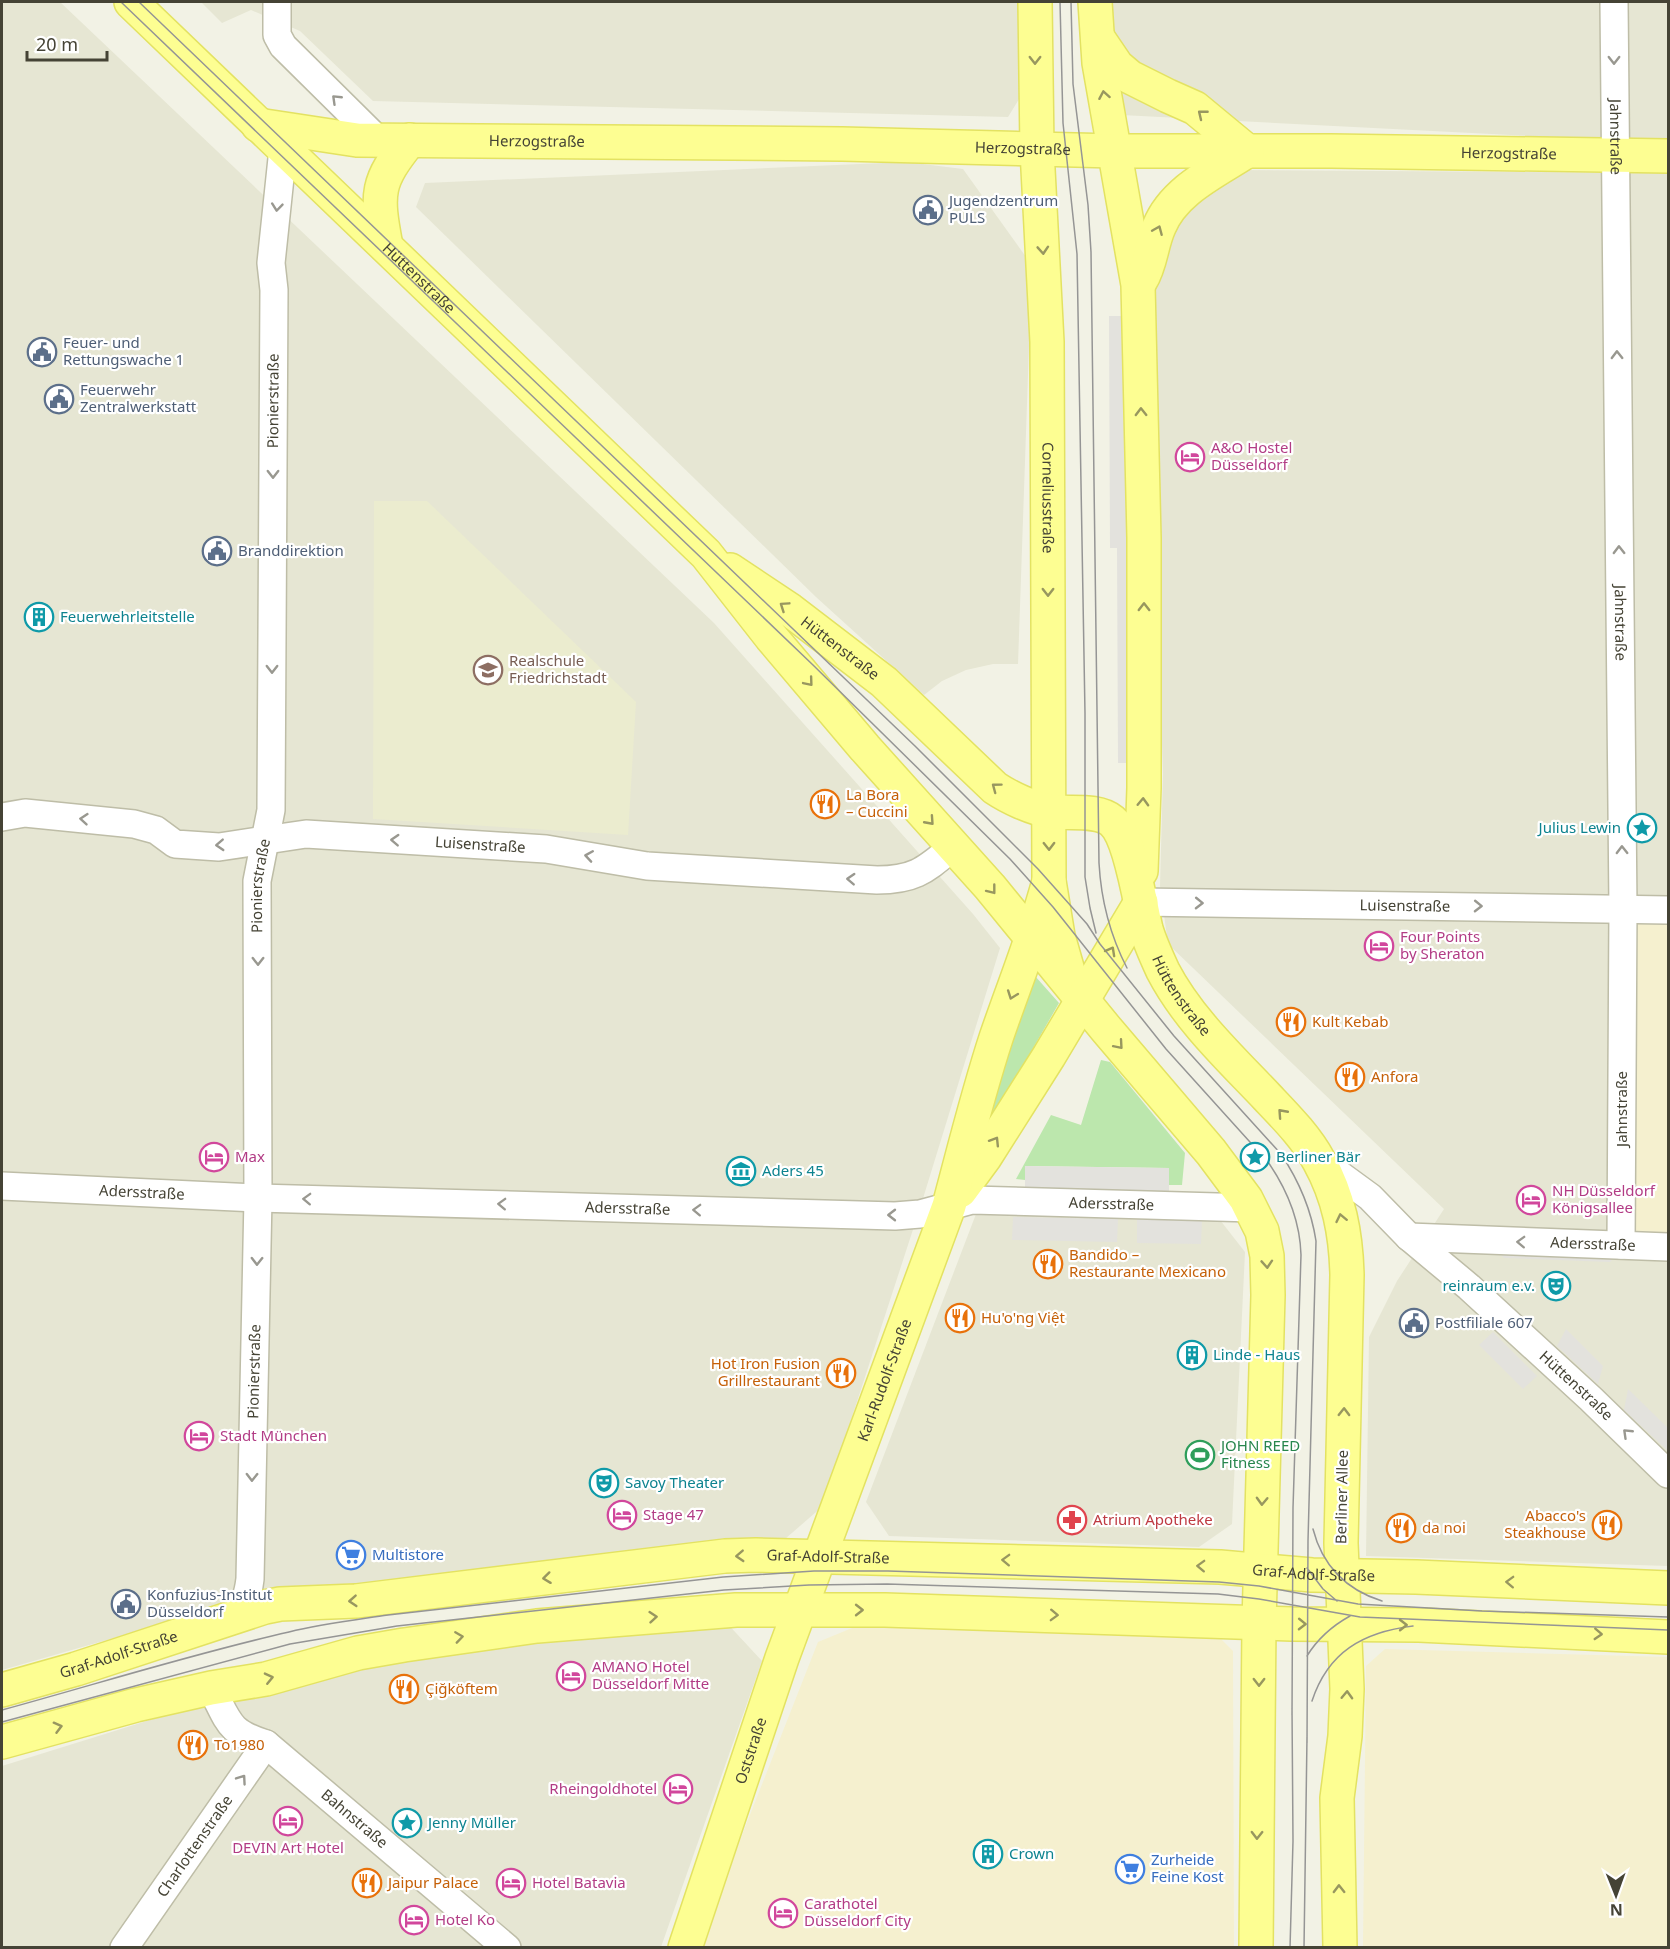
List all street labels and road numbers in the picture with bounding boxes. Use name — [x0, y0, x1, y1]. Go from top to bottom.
street label: Jahnstraße — [1606, 97, 1627, 175]
street label: Herzogstraße — [489, 130, 585, 151]
street label: Herzogstraße — [975, 136, 1071, 159]
street label: Herzogstraße — [1461, 142, 1557, 163]
street label: Hüttenstraße — [379, 238, 460, 317]
street label: Pionierstraße — [262, 353, 283, 448]
street label: Corneliusstraße — [1038, 442, 1059, 554]
street label: Jahnstraße — [1611, 583, 1632, 661]
street label: Hüttenstraße — [797, 611, 884, 684]
street label: Luisenstraße — [434, 831, 526, 857]
street label: Pionierstraße — [246, 837, 274, 933]
street label: Luisenstraße — [1359, 894, 1451, 916]
street label: Hüttenstraße — [1148, 952, 1216, 1040]
street label: Jahnstraße — [1611, 1071, 1631, 1149]
street label: Adersstraße — [99, 1180, 185, 1204]
street label: Adersstraße — [1068, 1192, 1155, 1214]
street label: Adersstraße — [585, 1196, 671, 1219]
street label: Adersstraße — [1550, 1231, 1636, 1255]
street label: Karl-Rudolf-Straße — [852, 1316, 916, 1444]
street label: Pionierstraße — [242, 1324, 264, 1419]
street label: Hüttenstraße — [1536, 1346, 1618, 1424]
street label: Berliner Allee — [1330, 1450, 1352, 1544]
street label: Graf-Adolf-Straße — [766, 1544, 890, 1567]
street label: Graf-Adolf-Straße — [1252, 1559, 1375, 1585]
street label: Graf-Adolf-Straße — [57, 1625, 180, 1682]
street label: Oststraße — [730, 1714, 770, 1786]
street label: Bahnstraße — [317, 1784, 393, 1852]
street label: Charlottenstraße — [152, 1791, 236, 1901]

